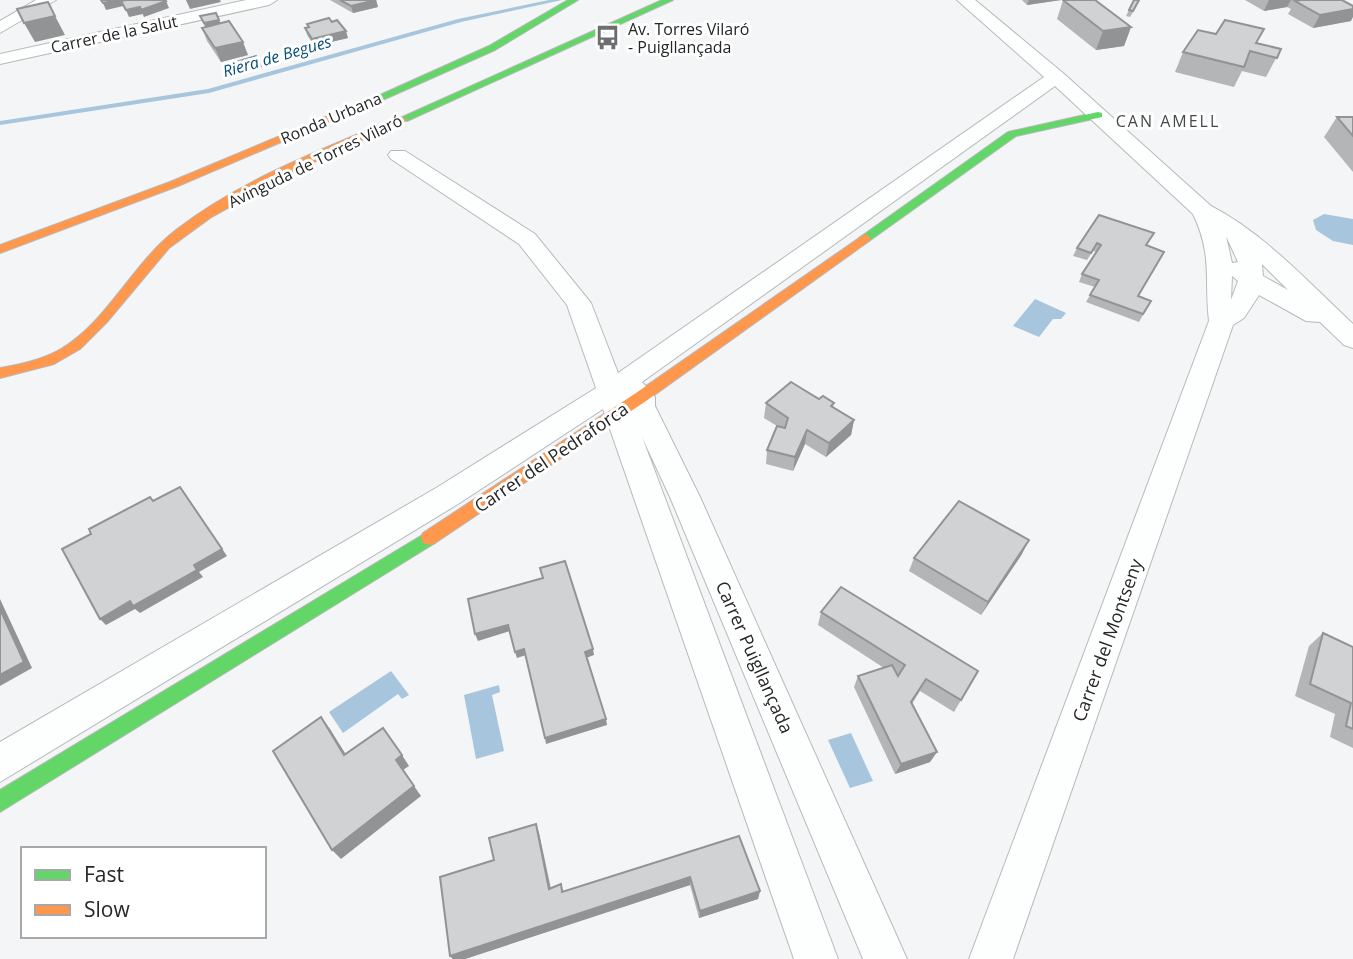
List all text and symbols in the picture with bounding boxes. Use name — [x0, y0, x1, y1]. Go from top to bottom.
street label: Carrer de la Salut — [49, 10, 180, 58]
place label: Av. Torres Vilaró - Puigllançada — [628, 18, 749, 58]
bus stop icon: Av. Torres Vilaró - Puigllançada — [594, 24, 622, 52]
water label: Riera de Begues — [220, 30, 334, 82]
street label: Ronda Urbana — [277, 87, 385, 149]
street label: Avinguda de Torres Vilaró — [224, 109, 406, 213]
district label: CAN AMELL — [1116, 110, 1220, 132]
street label: Carrer del Pedraforca — [469, 397, 633, 517]
street label: Carrer del Montseny — [1066, 554, 1148, 725]
street label: Carrer Puigllançada — [711, 577, 799, 737]
legend — [21, 847, 266, 938]
text: Fast — [84, 860, 124, 888]
text: Slow — [84, 895, 130, 923]

